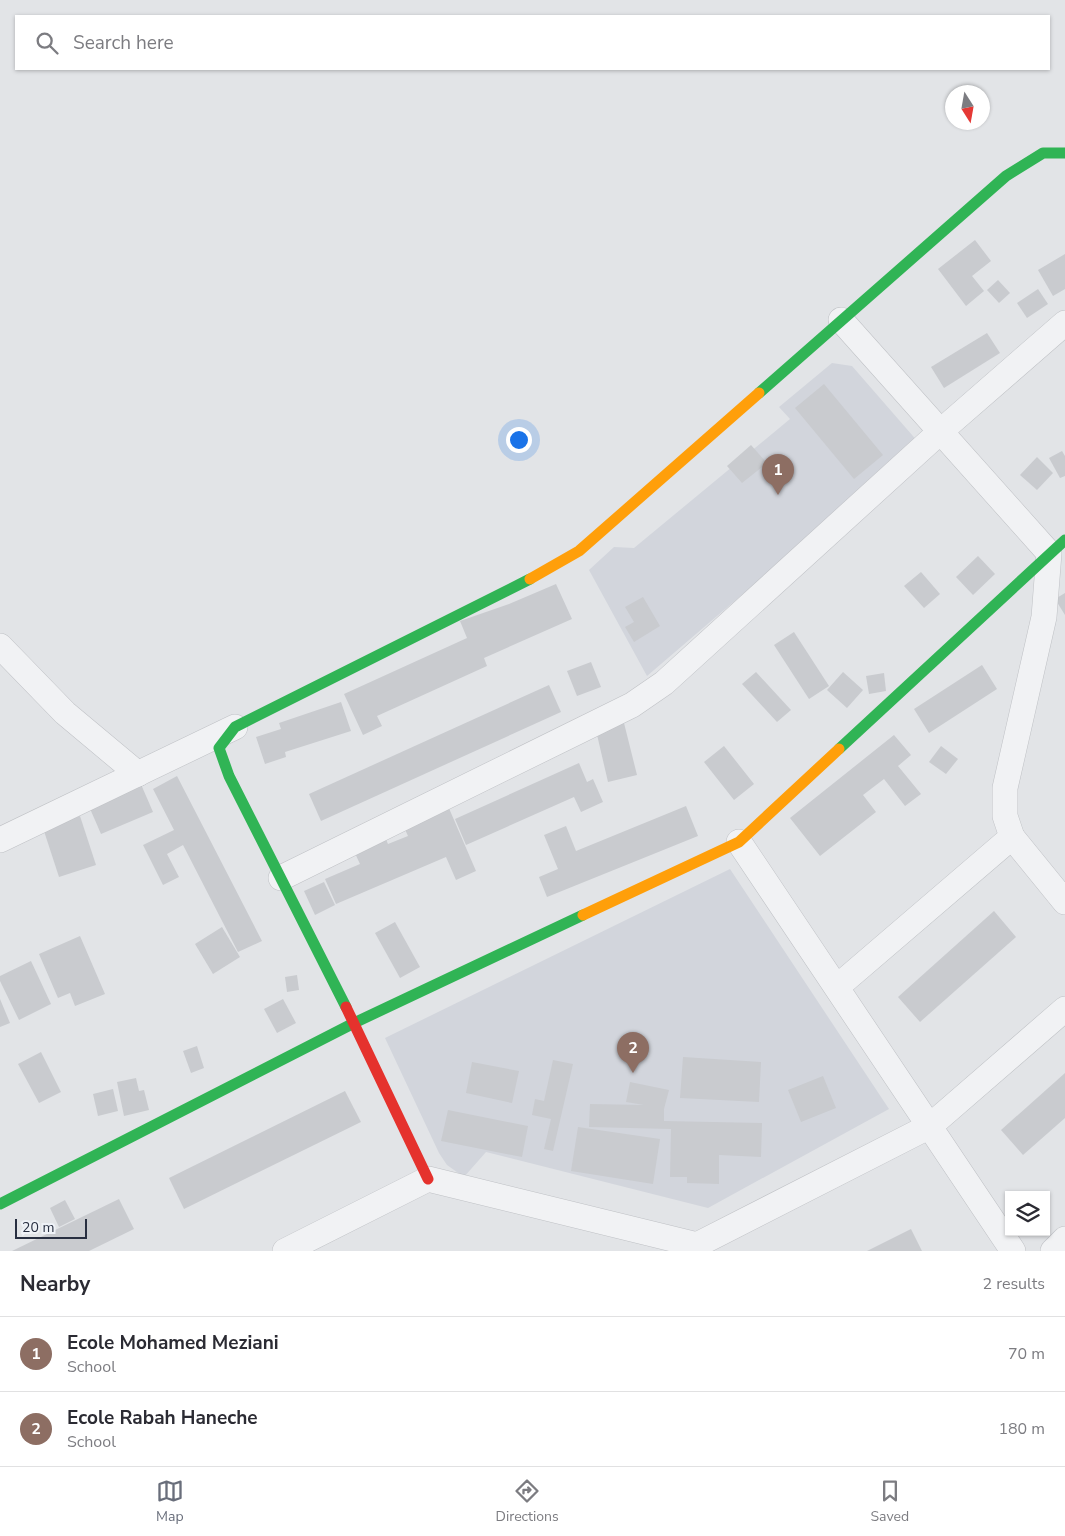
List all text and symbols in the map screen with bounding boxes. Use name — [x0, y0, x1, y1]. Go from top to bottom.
search box — [15, 15, 1050, 70]
icon: search — [33, 29, 61, 57]
text: Search here — [73, 30, 174, 56]
north arrow — [945, 85, 990, 130]
your location — [506, 427, 532, 453]
pin: 1 — [762, 454, 794, 495]
pin: 2 — [617, 1032, 649, 1073]
map controls — [1005, 1191, 1050, 1236]
button: layers — [1005, 1191, 1050, 1236]
scale bar — [15, 1216, 88, 1239]
text: 20 m — [22, 1218, 54, 1237]
text: Nearby — [20, 1270, 90, 1298]
text: 2 results — [983, 1273, 1045, 1295]
text: Ecole Mohamed Meziani — [67, 1330, 279, 1356]
text: 1 — [31, 1343, 41, 1365]
text: 70 m — [1008, 1343, 1045, 1365]
text: School — [67, 1356, 116, 1378]
text: Ecole Rabah Haneche — [67, 1405, 258, 1431]
text: 2 — [31, 1418, 41, 1440]
text: 180 m — [998, 1418, 1045, 1440]
text: School — [67, 1431, 116, 1453]
tab: Map — [156, 1477, 184, 1526]
tab: Directions — [496, 1477, 559, 1526]
tab: Saved — [870, 1477, 909, 1526]

